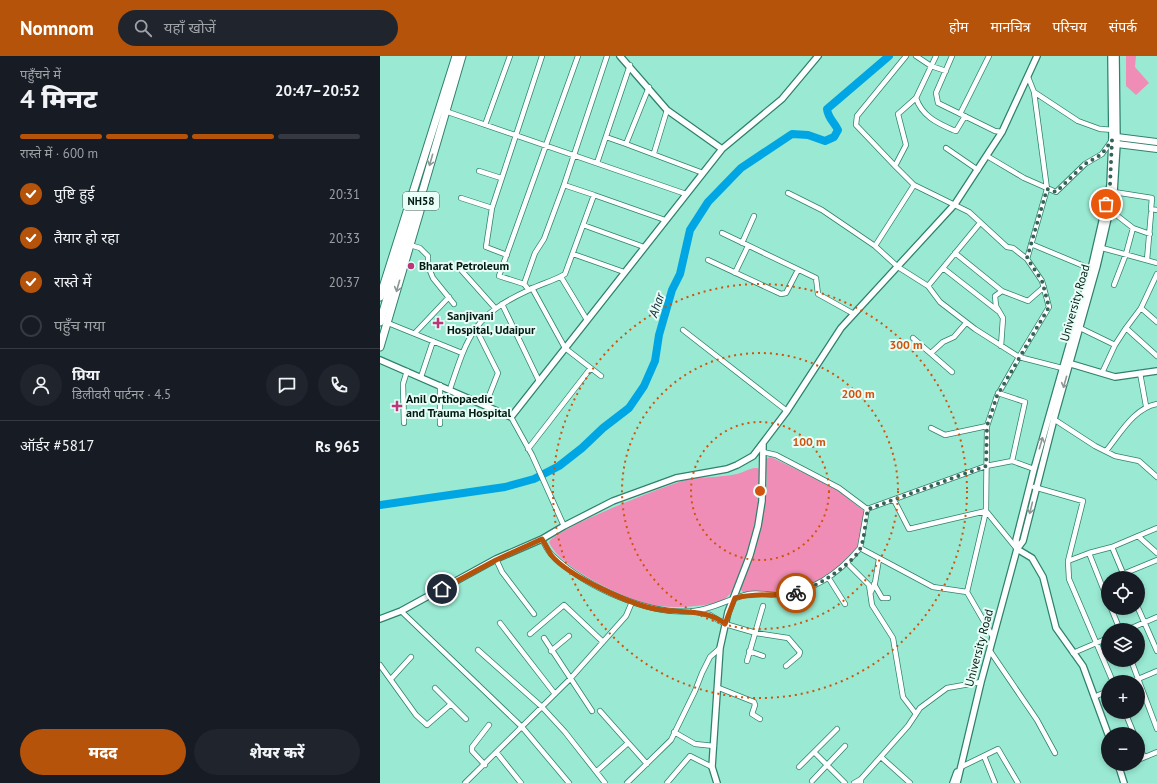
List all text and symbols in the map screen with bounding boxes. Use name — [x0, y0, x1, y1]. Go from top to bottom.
search box — [118, 10, 398, 46]
text: Nomnom — [20, 16, 94, 40]
icon: search — [132, 17, 154, 39]
text: यहाँ खोजें — [164, 18, 216, 37]
text: होम — [949, 18, 968, 36]
text: मानचित्र — [990, 18, 1031, 36]
text: परिचय — [1053, 18, 1087, 36]
text: संपर्क — [1109, 18, 1137, 36]
text: पहुँचने में — [20, 66, 61, 83]
text: 20:47–20:52 — [275, 81, 360, 100]
text: 4 मिनट — [20, 82, 97, 115]
text: रास्ते में · 600 m — [20, 145, 98, 162]
one-way arrow — [427, 154, 434, 167]
icon: check — [20, 183, 42, 205]
text: पुष्टि हुई — [54, 184, 95, 203]
text: 20:31 — [329, 186, 360, 203]
pin — [1089, 187, 1123, 221]
road number: NH58 — [403, 192, 439, 210]
icon: bag — [1095, 193, 1117, 215]
icon: check — [20, 227, 42, 249]
text: तैयार हो रहा — [54, 228, 119, 247]
text: 20:33 — [329, 230, 360, 247]
place label: Bharat Petroleum — [419, 258, 509, 273]
marker: Bharat Petroleum — [406, 261, 416, 271]
street label: University Road — [1056, 263, 1093, 343]
icon: check — [20, 271, 42, 293]
text: रास्ते में — [54, 272, 91, 291]
text: 20:37 — [329, 274, 360, 291]
one-way arrow — [394, 279, 401, 292]
water label: Ahar — [644, 290, 669, 321]
place label: Sanjivani Hospital, Udaipur — [447, 308, 536, 337]
text: पहुँच गया — [54, 316, 105, 335]
marker: Sanjivani Hospital, Udaipur — [432, 317, 444, 329]
text: 300 m — [889, 337, 923, 352]
button: person — [20, 364, 62, 406]
button: chat — [266, 364, 308, 406]
button: phone — [318, 364, 360, 406]
text: प्रिया — [72, 365, 100, 384]
one-way arrow — [1061, 376, 1068, 389]
text: डिलीवरी पार्टनर · 4.5 — [72, 386, 171, 403]
text: 200 m — [841, 386, 875, 401]
place label: Anil Orthopaedic and Trauma Hospital — [406, 391, 512, 420]
marker: Anil Orthopaedic and Trauma Hospital — [391, 400, 403, 412]
text: 100 m — [792, 434, 826, 449]
text: ऑर्डर #5817 — [20, 436, 94, 455]
text: Rs 965 — [315, 437, 360, 456]
one-way arrow — [1038, 437, 1045, 450]
centre of rings — [753, 484, 767, 498]
one-way arrow — [1027, 501, 1034, 514]
map controls — [1101, 571, 1145, 771]
button: locate — [1101, 571, 1145, 615]
pin — [425, 572, 459, 606]
courier — [776, 573, 816, 613]
icon: home — [431, 578, 453, 600]
icon: bike — [785, 582, 807, 604]
street label: University Road — [961, 608, 996, 688]
button: layers — [1101, 623, 1145, 667]
button: + — [1101, 675, 1145, 719]
button: − — [1101, 727, 1145, 771]
button: मदद — [20, 729, 186, 775]
button: शेयर करें — [194, 729, 360, 775]

